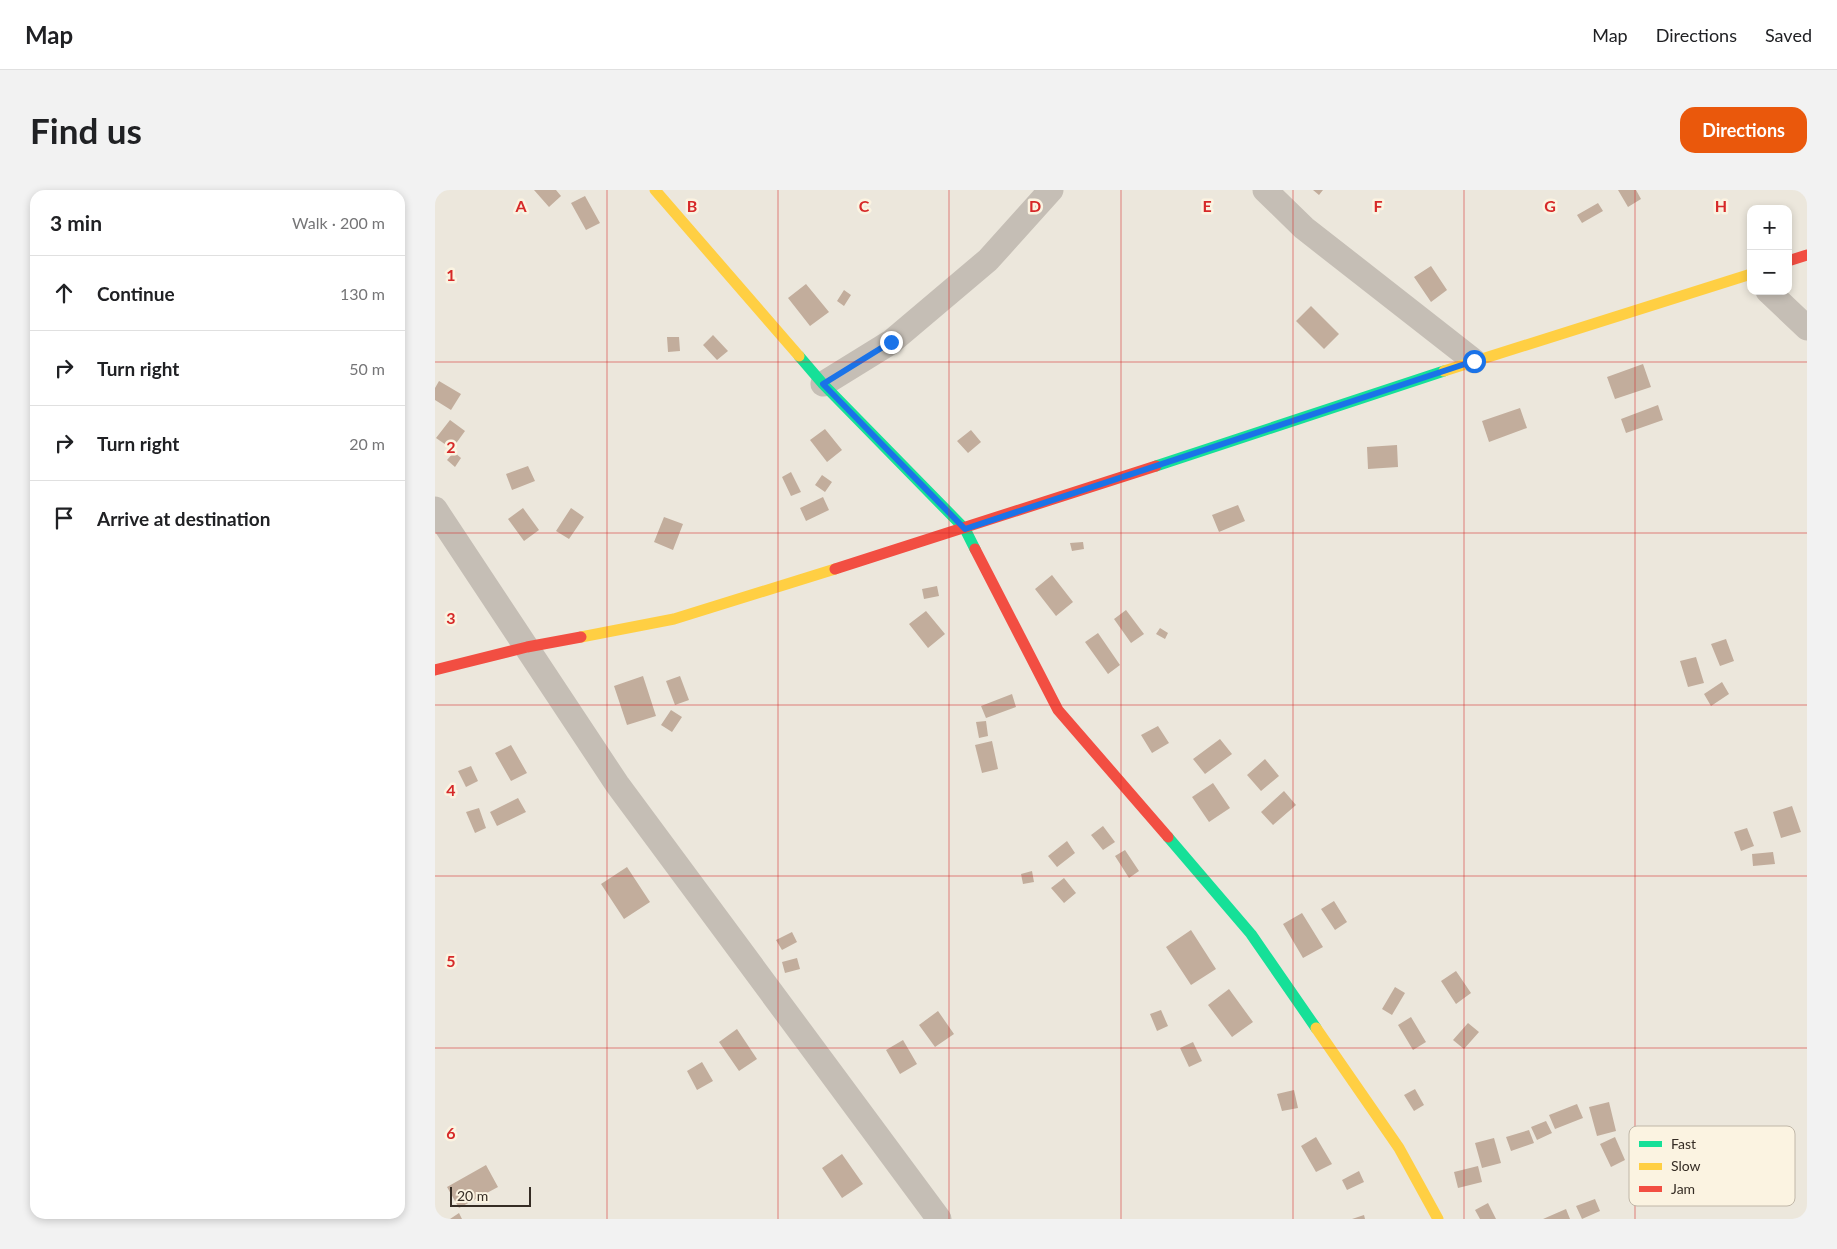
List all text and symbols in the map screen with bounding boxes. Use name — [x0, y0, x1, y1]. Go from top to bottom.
text: Map — [25, 20, 73, 49]
text: Map — [1592, 24, 1628, 46]
text: Directions — [1656, 24, 1737, 46]
text: Saved — [1765, 24, 1812, 46]
button: Directions — [1680, 107, 1807, 153]
text: Find us — [30, 109, 142, 151]
text: A — [514, 196, 527, 215]
text: B — [687, 196, 697, 215]
text: C — [859, 196, 870, 215]
text: D — [1029, 196, 1041, 215]
text: E — [1202, 196, 1212, 215]
text: F — [1373, 196, 1383, 215]
text: G — [1544, 196, 1556, 215]
text: H — [1715, 196, 1727, 215]
map controls — [1747, 205, 1792, 295]
button: + — [1747, 205, 1792, 250]
text: 3 min — [50, 210, 102, 235]
text: Walk · 200 m — [292, 213, 385, 232]
button: − — [1747, 250, 1792, 295]
text: 1 — [446, 265, 456, 284]
icon: ahead — [50, 279, 78, 307]
text: Continue — [97, 282, 175, 305]
text: 130 m — [340, 284, 385, 303]
route end — [880, 331, 903, 354]
route start — [1463, 350, 1486, 373]
icon: right — [50, 354, 78, 382]
text: Turn right — [97, 357, 179, 380]
text: 50 m — [349, 359, 385, 378]
icon: right — [50, 429, 78, 457]
text: Turn right — [97, 432, 179, 455]
text: 20 m — [349, 434, 385, 453]
text: 2 — [446, 437, 456, 456]
icon: arrive — [50, 504, 78, 532]
text: Arrive at destination — [97, 507, 270, 530]
text: 3 — [446, 608, 456, 627]
text: 4 — [446, 780, 456, 799]
text: 5 — [446, 951, 456, 970]
text: 6 — [446, 1123, 456, 1142]
legend — [1629, 1126, 1795, 1206]
text: Fast — [1671, 1135, 1696, 1152]
text: Slow — [1671, 1157, 1701, 1174]
text: Jam — [1671, 1180, 1695, 1197]
scale bar — [450, 1184, 531, 1207]
text: 20 m — [457, 1187, 488, 1204]

